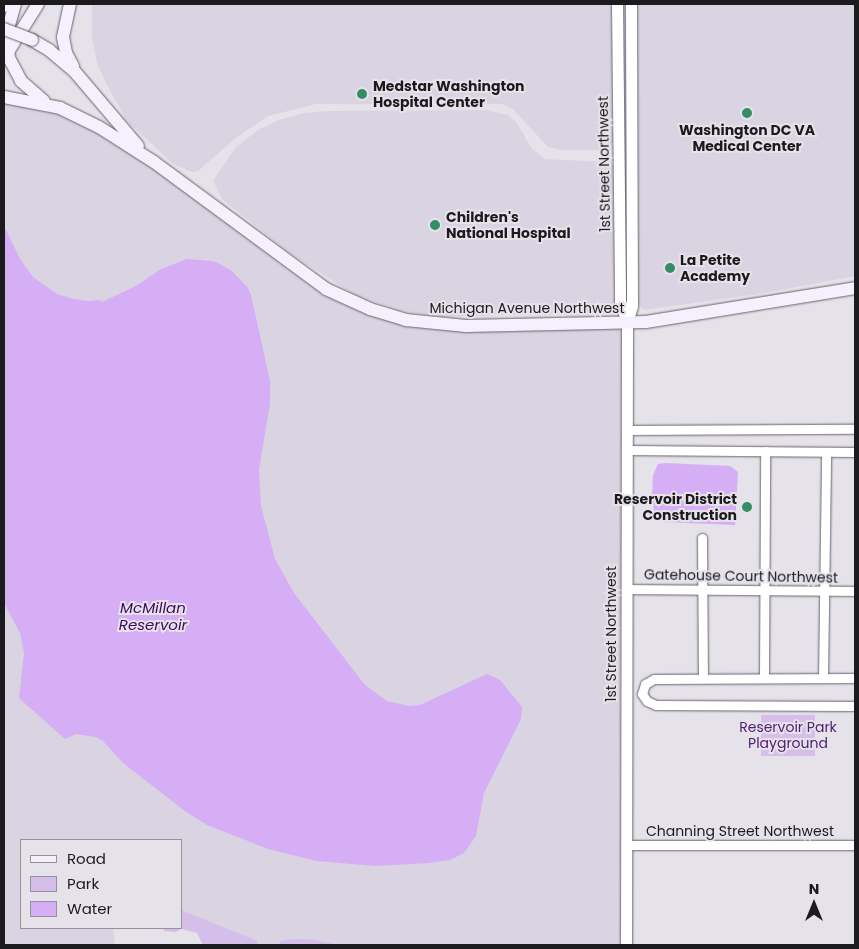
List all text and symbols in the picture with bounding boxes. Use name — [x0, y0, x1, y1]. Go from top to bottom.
place label: Medstar Washington Hospital Center — [373, 78, 525, 110]
marker: Medstar Washington Hospital Center — [355, 87, 369, 101]
street label: 1st Street Northwest — [594, 96, 614, 232]
marker: Washington DC VA Medical Center — [740, 106, 754, 120]
place label: Washington DC VA Medical Center — [679, 122, 815, 154]
place label: Children's National Hospital — [446, 209, 571, 242]
marker: Children's National Hospital — [428, 218, 442, 232]
place label: La Petite Academy — [680, 252, 750, 284]
marker: La Petite Academy — [664, 262, 676, 274]
street label: Michigan Avenue Northwest — [430, 300, 624, 316]
place label: Reservoir District Construction — [614, 491, 737, 524]
marker: Reservoir District Construction — [741, 501, 753, 513]
street label: 1st Street Northwest — [603, 566, 619, 702]
street label: Gatehouse Court Northwest — [644, 566, 838, 586]
water label: McMillan Reservoir — [119, 598, 187, 633]
park label: Reservoir Park Playground — [739, 719, 837, 752]
street label: Channing Street Northwest — [646, 823, 834, 839]
legend — [20, 839, 182, 929]
text: Road — [67, 848, 106, 869]
text: Park — [67, 873, 99, 894]
north arrow — [789, 879, 839, 929]
text: N — [809, 879, 819, 899]
text: Water — [67, 898, 112, 919]

